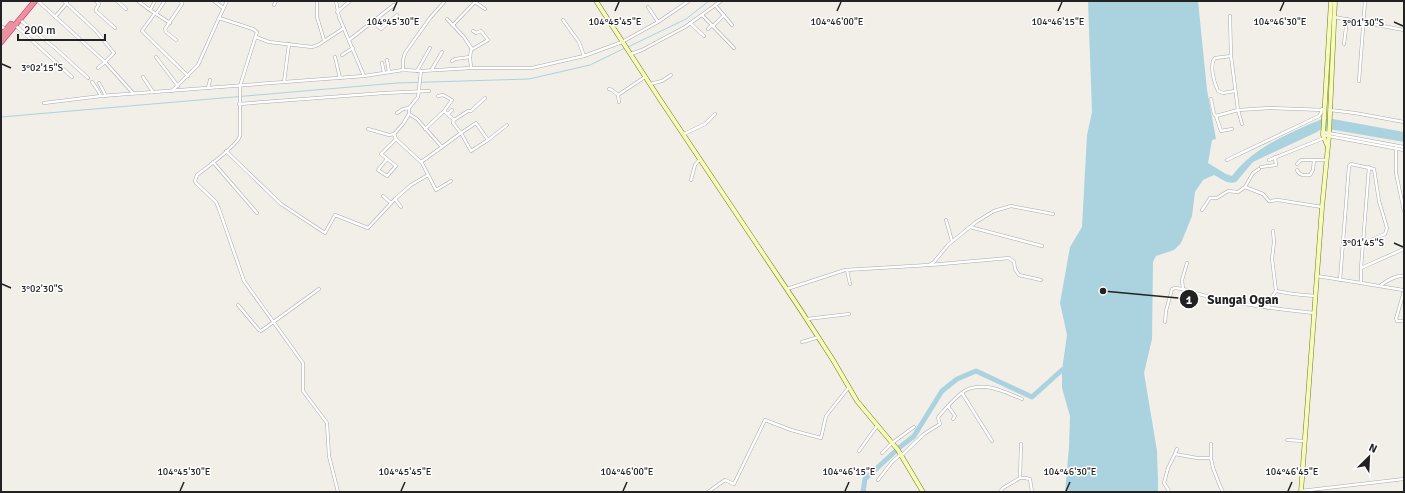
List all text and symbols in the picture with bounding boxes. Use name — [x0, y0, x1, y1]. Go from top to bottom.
scale bar — [18, 16, 105, 42]
text: 104°45'30"E — [366, 16, 420, 28]
text: 104°45'45"E — [588, 16, 642, 28]
text: 104°46'00"E — [810, 16, 864, 28]
text: 104°46'15"E — [1031, 16, 1085, 28]
text: 104°46'30"E — [1253, 16, 1307, 28]
text: 3°01'30"S — [1342, 17, 1385, 29]
text: 200 m — [24, 23, 56, 38]
text: 3°02'15"S — [21, 62, 64, 74]
text: 3°01'45"S — [1342, 237, 1385, 249]
text: 3°02'30"S — [21, 283, 64, 295]
callout: Sungai Ogan — [1179, 287, 1287, 312]
text: Sungai Ogan — [1207, 292, 1279, 308]
text: 1 — [1186, 293, 1193, 308]
north arrow — [1349, 437, 1389, 477]
text: N — [1367, 441, 1379, 456]
text: 104°45'30"E — [157, 466, 211, 478]
text: 104°45'45"E — [378, 466, 432, 478]
text: 104°46'00"E — [600, 466, 654, 478]
text: 104°46'15"E — [822, 466, 876, 478]
text: 104°46'30"E — [1043, 466, 1097, 478]
text: 104°46'45"E — [1265, 466, 1319, 478]

